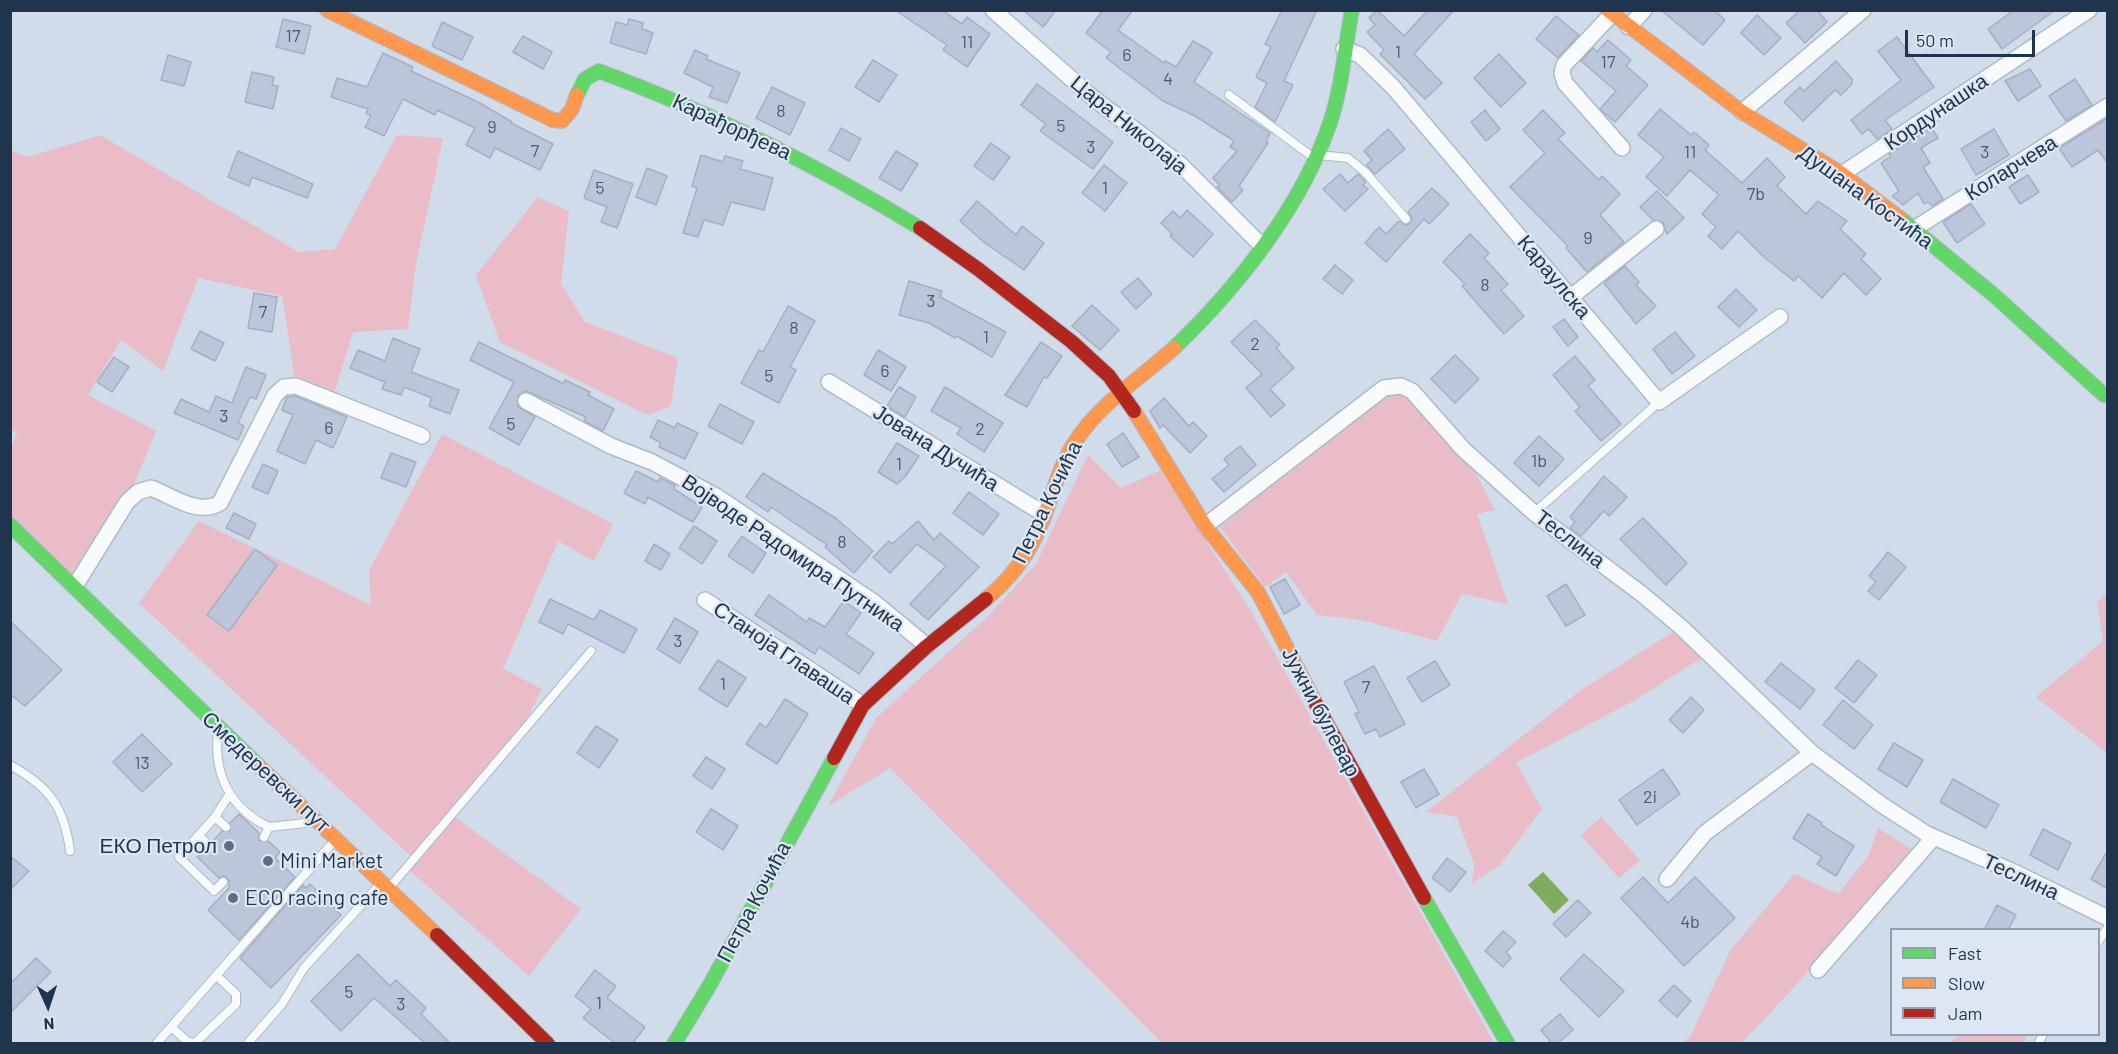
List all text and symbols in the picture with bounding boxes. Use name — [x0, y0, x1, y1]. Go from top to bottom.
scale bar — [1908, 18, 2038, 56]
house number: 17 — [286, 25, 300, 47]
text: 50 m — [1916, 29, 1954, 51]
house number: 11 — [961, 31, 973, 53]
house number: 1 — [1395, 41, 1401, 63]
house number: 6 — [1122, 44, 1132, 66]
house number: 17 — [1601, 51, 1615, 73]
house number: 4 — [1163, 68, 1173, 90]
street label: Кордунашка — [1879, 68, 1993, 156]
street label: Цара Николаја — [1065, 70, 1193, 180]
street label: Карађорђева — [669, 88, 795, 166]
house number: 8 — [776, 100, 786, 122]
house number: 5 — [1056, 115, 1066, 137]
house number: 9 — [487, 116, 497, 138]
street label: Коларчева — [1960, 130, 2062, 206]
house number: 3 — [1086, 136, 1096, 158]
house number: 7 — [531, 140, 539, 162]
street label: Душана Костића — [1794, 140, 1938, 254]
house number: 11 — [1684, 141, 1696, 163]
house number: 3 — [1980, 141, 1990, 163]
house number: 5 — [595, 177, 605, 199]
house number: 1 — [1102, 177, 1108, 199]
house number: 7b — [1747, 183, 1765, 205]
house number: 9 — [1583, 227, 1593, 249]
street label: Караулска — [1512, 230, 1596, 324]
house number: 8 — [1480, 274, 1490, 296]
house number: 3 — [926, 290, 936, 312]
house number: 7 — [259, 301, 267, 323]
house number: 8 — [789, 317, 799, 339]
house number: 1 — [983, 326, 989, 348]
house number: 2 — [1250, 333, 1260, 355]
house number: 6 — [880, 360, 890, 382]
house number: 5 — [764, 365, 774, 387]
street label: Јована Дучића — [868, 399, 1004, 497]
house number: 3 — [219, 405, 229, 427]
house number: 5 — [506, 413, 516, 435]
house number: 6 — [324, 417, 334, 439]
house number: 2 — [975, 418, 985, 440]
street label: Петра Кочића — [1007, 437, 1087, 567]
house number: 1b — [1531, 450, 1547, 472]
house number: 1 — [896, 453, 902, 475]
street label: Војводе Радомира Путника — [677, 469, 909, 637]
street label: Теслина — [1530, 505, 1610, 573]
house number: 8 — [837, 531, 847, 553]
street label: Станоја Главаша — [708, 596, 860, 710]
house number: 3 — [673, 630, 683, 652]
street label: Јужни булевар — [1276, 643, 1366, 781]
house number: 1 — [720, 673, 726, 695]
house number: 7 — [1362, 676, 1370, 698]
street label: Смедеревски пут — [197, 706, 335, 838]
house number: 13 — [134, 752, 150, 774]
house number: 2i — [1643, 786, 1657, 808]
place label: ЕКО Петрол — [100, 833, 217, 859]
street label: Петра Кочића — [712, 837, 796, 967]
marker: ЕКО Петрол — [222, 839, 236, 853]
place label: Mini Market — [280, 848, 383, 874]
street label: Теслина — [1979, 848, 2063, 906]
marker: Mini Market — [261, 854, 275, 868]
place label: ECO racing cafe — [245, 885, 388, 911]
marker: ECO racing cafe — [226, 891, 240, 905]
house number: 4b — [1680, 911, 1700, 933]
legend — [1890, 928, 2100, 1036]
text: Fast — [1948, 942, 1982, 964]
text: Slow — [1948, 972, 1985, 994]
north arrow — [18, 976, 78, 1036]
house number: 5 — [344, 981, 354, 1003]
house number: 1 — [596, 992, 602, 1014]
house number: 3 — [396, 993, 406, 1015]
text: Jam — [1948, 1002, 1982, 1024]
text: N — [43, 1015, 55, 1034]

